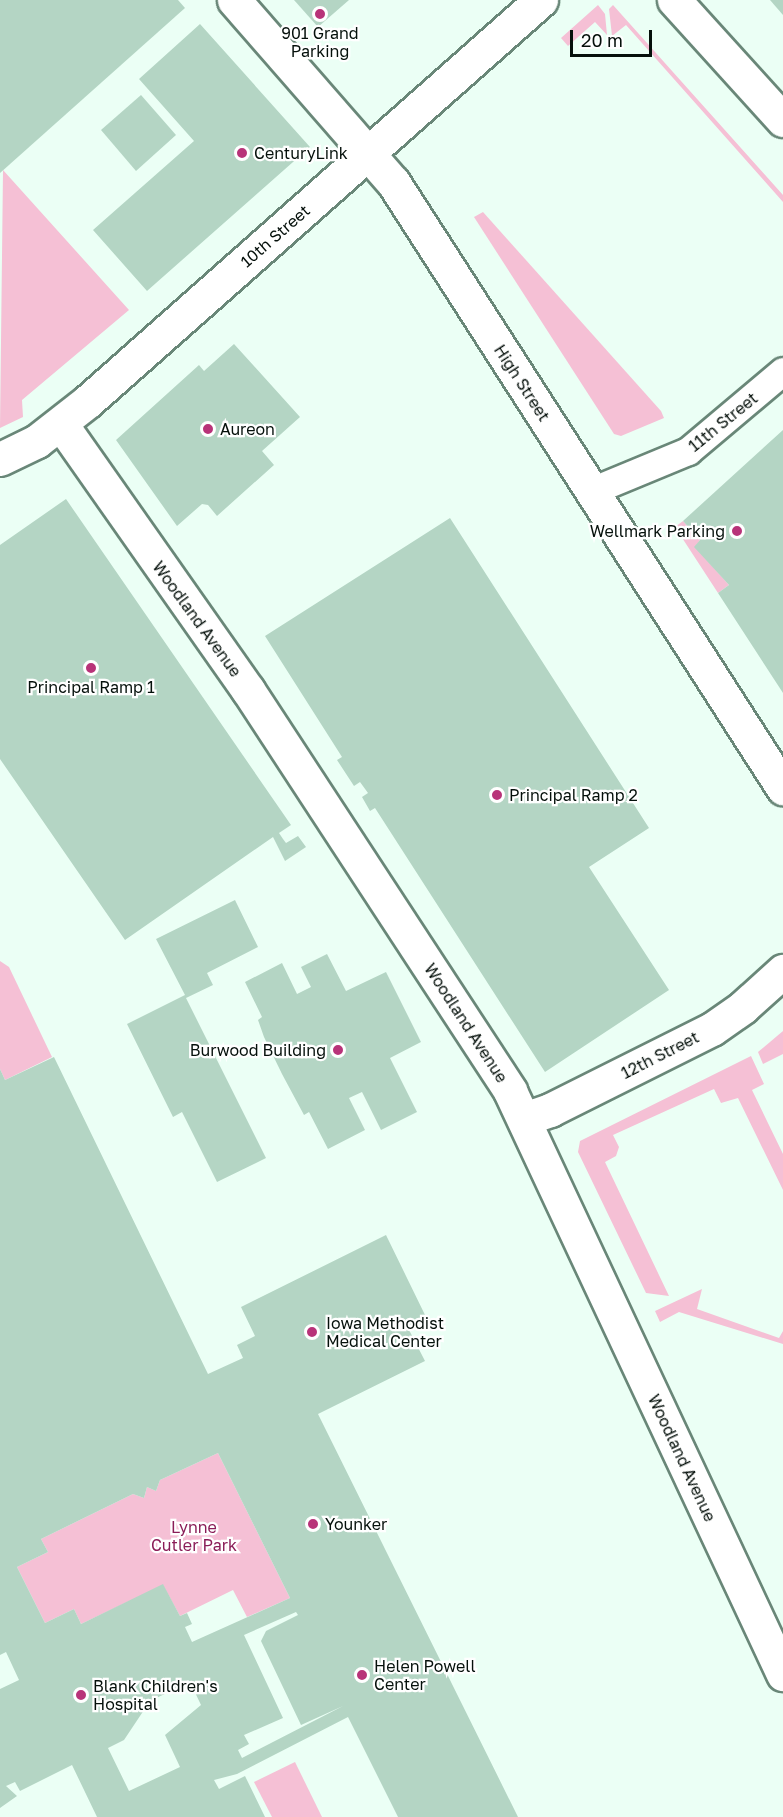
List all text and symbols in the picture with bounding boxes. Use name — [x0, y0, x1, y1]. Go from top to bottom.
marker: 901 Grand Parking — [313, 7, 327, 21]
scale bar — [573, 18, 656, 56]
place label: 901 Grand Parking — [281, 23, 359, 61]
text: 20 m — [581, 29, 623, 51]
place label: CenturyLink — [254, 143, 348, 163]
marker: CenturyLink — [235, 146, 249, 160]
street label: 10th Street — [237, 201, 313, 271]
street label: High Street — [490, 341, 554, 425]
street label: 11th Street — [685, 388, 761, 456]
place label: Aureon — [220, 419, 275, 439]
marker: Aureon — [201, 422, 215, 436]
place label: Wellmark Parking — [590, 521, 725, 541]
marker: Wellmark Parking — [730, 524, 744, 538]
street label: Woodland Avenue — [149, 558, 245, 680]
marker: Principal Ramp 1 — [84, 661, 98, 675]
place label: Principal Ramp 1 — [27, 677, 155, 697]
place label: Principal Ramp 2 — [509, 785, 638, 805]
marker: Principal Ramp 2 — [490, 788, 504, 802]
street label: Woodland Avenue — [420, 960, 512, 1086]
street label: 12th Street — [618, 1027, 702, 1083]
place label: Burwood Building — [190, 1040, 326, 1060]
marker: Burwood Building — [331, 1043, 345, 1057]
place label: Iowa Methodist Medical Center — [326, 1313, 444, 1351]
marker: Iowa Methodist Medical Center — [303, 1323, 321, 1341]
street label: Woodland Avenue — [644, 1391, 720, 1525]
place label: Younker — [325, 1514, 387, 1534]
park label: Lynne Cutler Park — [151, 1517, 237, 1555]
marker: Younker — [306, 1517, 320, 1531]
place label: Helen Powell Center — [374, 1656, 476, 1694]
marker: Helen Powell Center — [355, 1668, 369, 1682]
place label: Blank Children's Hospital — [93, 1676, 218, 1714]
marker: Blank Children's Hospital — [74, 1688, 88, 1702]

